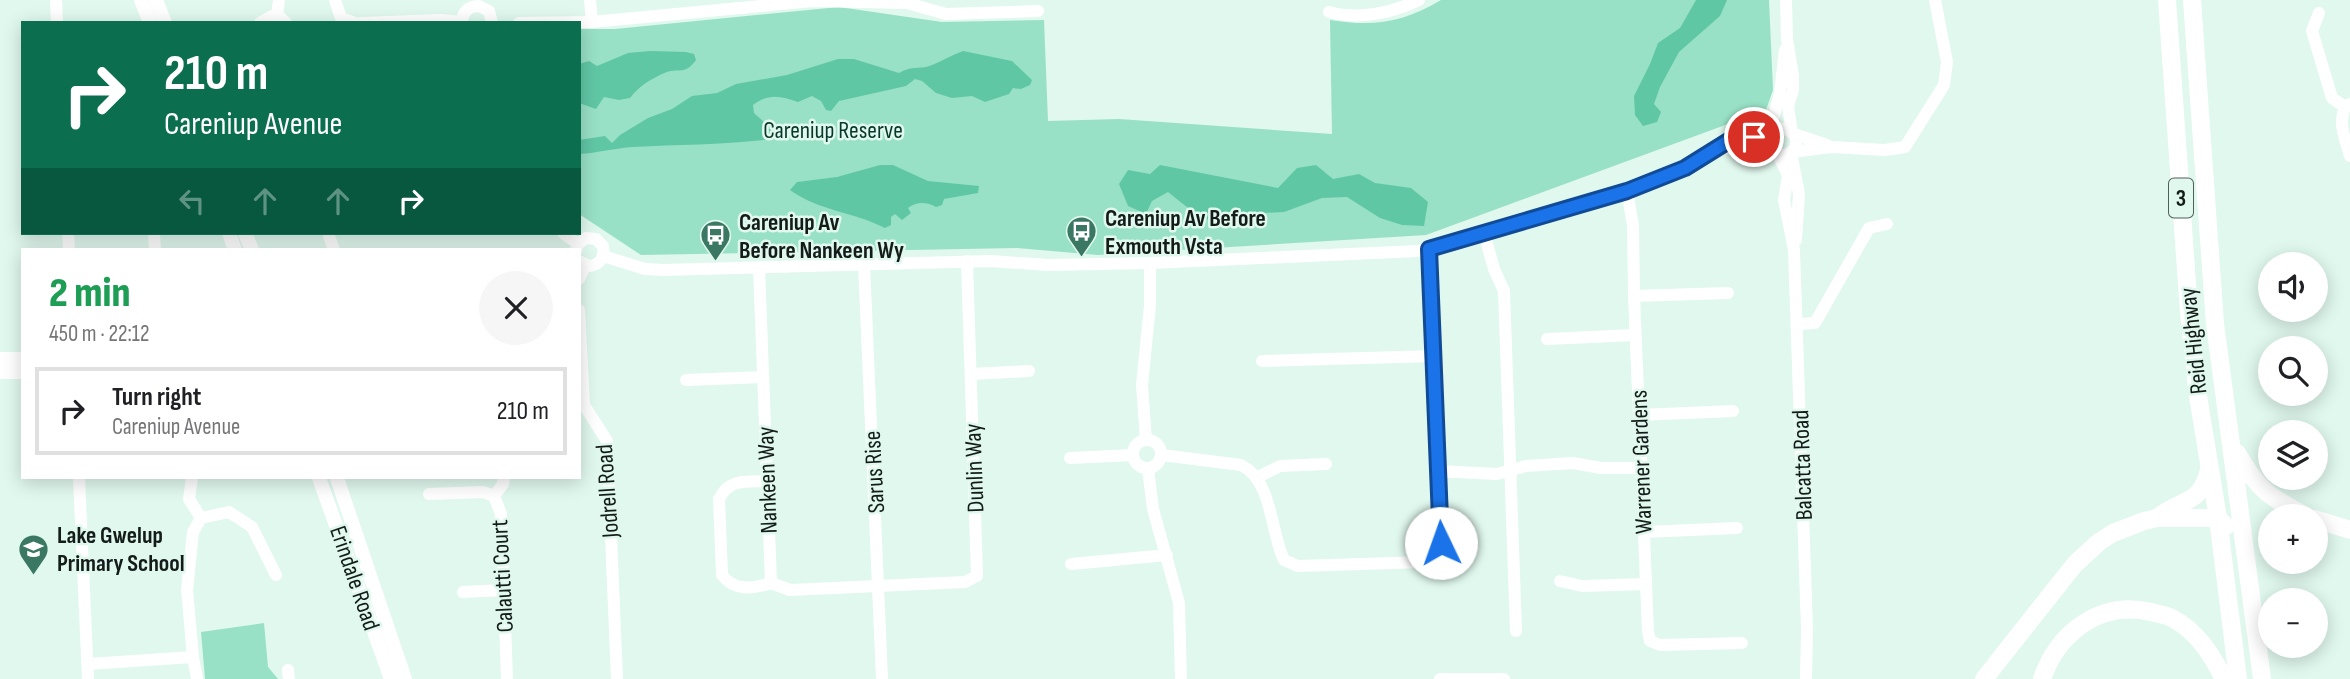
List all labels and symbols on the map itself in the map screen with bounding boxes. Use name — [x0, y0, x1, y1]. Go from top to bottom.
pin — [1724, 107, 1784, 167]
park label: Careniup Reserve — [763, 116, 903, 145]
road number: 3 — [2169, 178, 2193, 218]
place label: Careniup Av Before Exmouth Vsta — [1105, 204, 1266, 261]
place label: Careniup Av Before Nankeen Wy — [739, 208, 904, 265]
bus stop icon: Careniup Av Before Exmouth Vsta — [1065, 215, 1099, 259]
bus stop icon: Careniup Av Before Nankeen Wy — [699, 219, 733, 263]
street label: Reid Highway — [2173, 286, 2213, 396]
street label: Warrener Gardens — [1624, 390, 1659, 534]
street label: Balcatta Road — [1786, 409, 1819, 521]
street label: Dunlin Way — [958, 423, 991, 513]
street label: Nankeen Way — [751, 426, 784, 534]
street label: Sarus Rise — [858, 430, 891, 514]
street label: Jodrell Road — [590, 443, 625, 540]
position arrow — [1404, 506, 1478, 580]
street label: Calautti Court — [485, 519, 520, 633]
place label: Lake Gwelup Primary School — [57, 521, 185, 578]
street label: Erindale Road — [323, 522, 386, 634]
school or university icon: Lake Gwelup Primary School — [17, 532, 51, 576]

